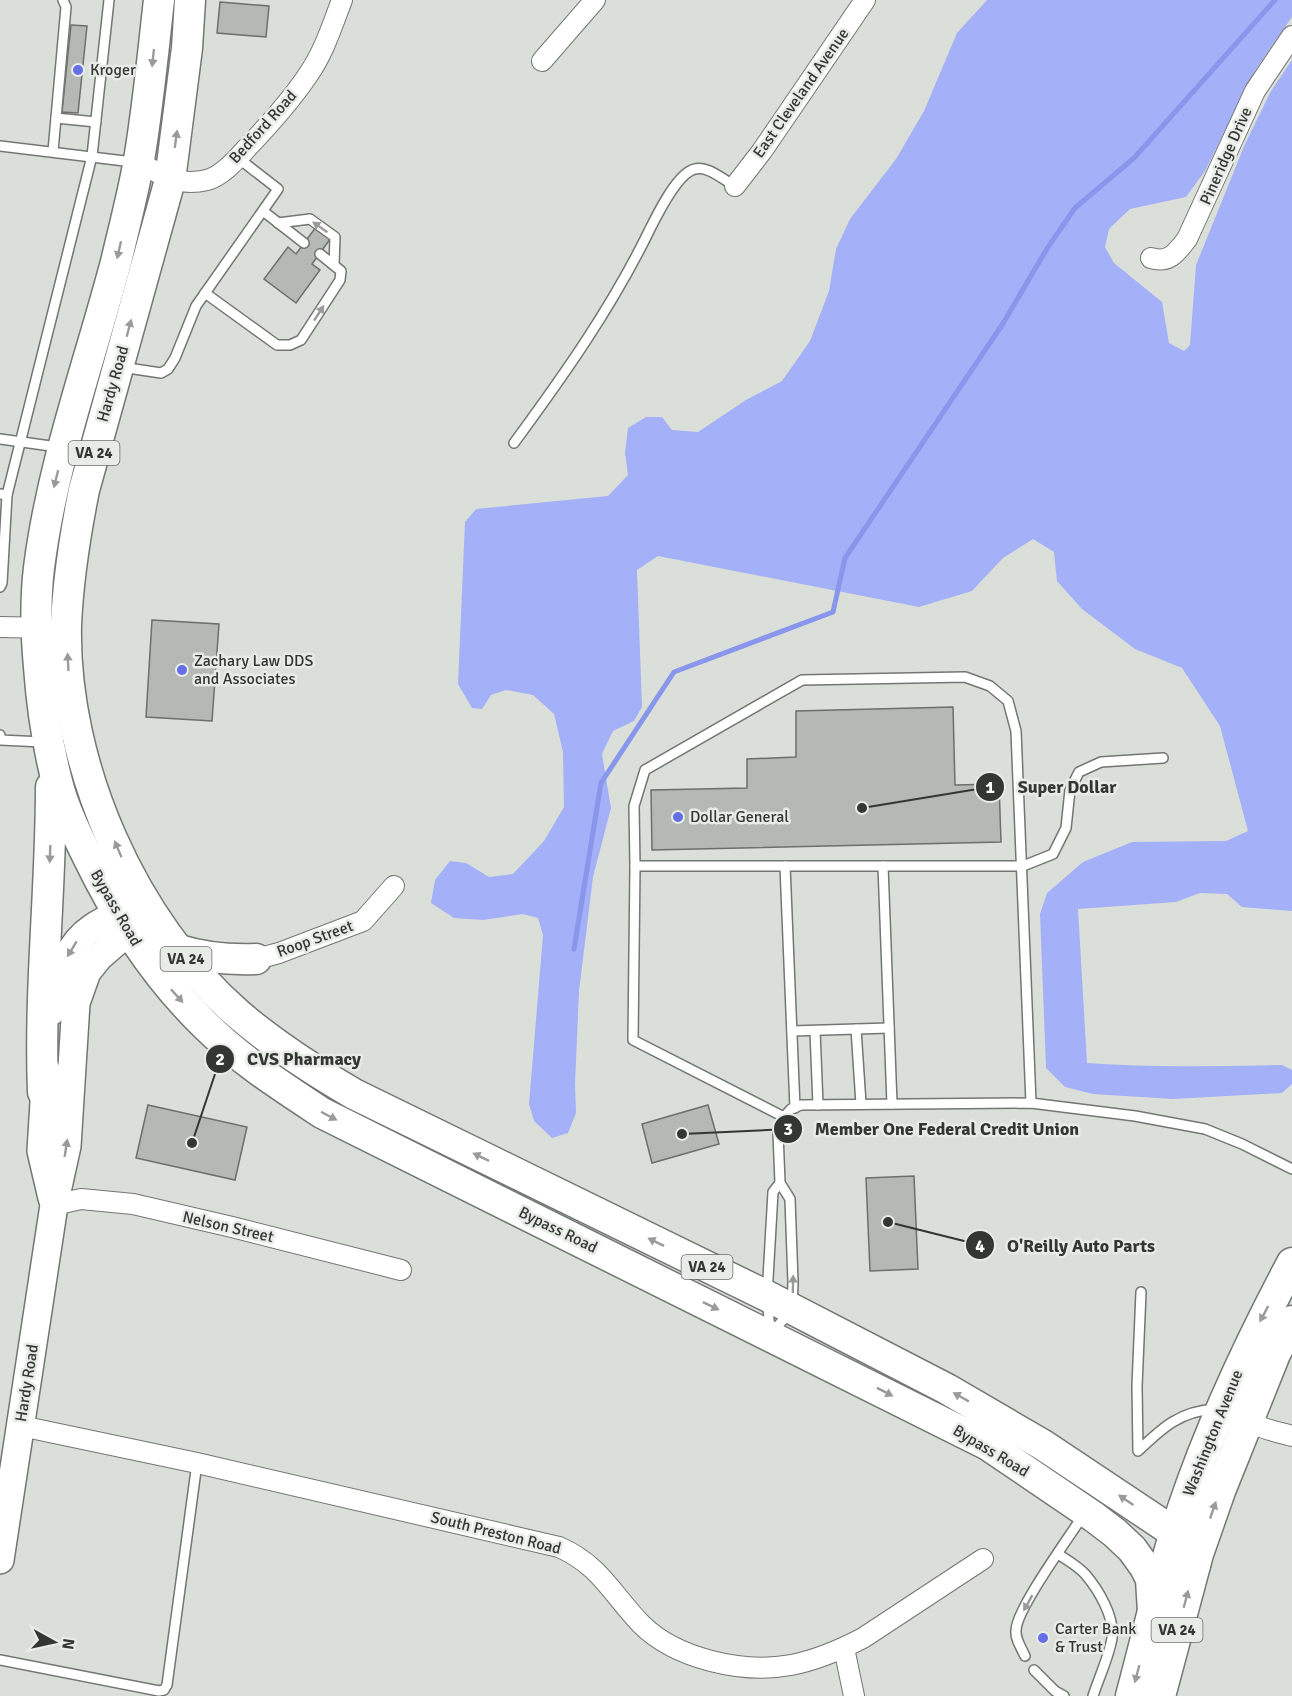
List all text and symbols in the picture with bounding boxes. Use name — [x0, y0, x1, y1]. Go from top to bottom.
street label: East Cleveland Avenue — [749, 24, 853, 162]
one-way arrow — [148, 49, 158, 68]
place label: Kroger — [90, 60, 136, 80]
marker: Kroger — [71, 63, 85, 77]
street label: Bedford Road — [225, 86, 301, 168]
street label: Pineridge Drive — [1196, 104, 1256, 208]
one-way arrow — [171, 129, 180, 148]
one-way arrow — [313, 221, 329, 233]
one-way arrow — [113, 241, 123, 259]
one-way arrow — [313, 305, 324, 321]
one-way arrow — [125, 319, 134, 337]
street label: Hardy Road — [93, 344, 133, 424]
road number: VA 24 — [68, 441, 119, 465]
one-way arrow — [51, 470, 60, 488]
place label: Zachary Law DDS and Associates — [194, 651, 313, 689]
one-way arrow — [64, 653, 73, 672]
marker: Zachary Law DDS and Associates — [175, 663, 189, 677]
callout: Super Dollar — [975, 769, 1128, 805]
text: 1 — [985, 776, 995, 798]
text: Super Dollar — [1018, 776, 1117, 798]
place label: Dollar General — [690, 807, 789, 827]
marker: Dollar General — [671, 810, 685, 824]
one-way arrow — [113, 840, 123, 858]
one-way arrow — [46, 845, 55, 864]
street label: Bypass Road — [86, 866, 146, 950]
street label: Roop Street — [274, 916, 356, 962]
one-way arrow — [67, 941, 78, 957]
road number: VA 24 — [160, 947, 212, 971]
one-way arrow — [170, 988, 184, 1003]
callout: CVS Pharmacy — [205, 1041, 373, 1077]
text: 2 — [215, 1048, 225, 1070]
text: CVS Pharmacy — [247, 1048, 361, 1070]
one-way arrow — [321, 1111, 338, 1121]
callout: Member One Federal Credit Union — [773, 1111, 1091, 1147]
text: 3 — [783, 1118, 793, 1140]
text: Member One Federal Credit Union — [815, 1118, 1079, 1140]
one-way arrow — [61, 1138, 70, 1157]
one-way arrow — [472, 1152, 489, 1161]
street label: Bypass Road — [515, 1202, 601, 1258]
street label: Nelson Street — [181, 1207, 276, 1247]
callout: O'Reilly Auto Parts — [965, 1227, 1167, 1263]
text: 4 — [975, 1235, 985, 1257]
text: O'Reilly Auto Parts — [1007, 1235, 1155, 1257]
one-way arrow — [647, 1238, 664, 1247]
road number: VA 24 — [682, 1255, 732, 1279]
one-way arrow — [788, 1275, 798, 1294]
one-way arrow — [702, 1301, 719, 1310]
one-way arrow — [1259, 1306, 1269, 1323]
street label: Hardy Road — [11, 1343, 43, 1423]
street label: Washington Avenue — [1179, 1367, 1247, 1499]
one-way arrow — [877, 1388, 894, 1397]
one-way arrow — [952, 1392, 969, 1402]
street label: Bypass Road — [949, 1420, 1033, 1482]
one-way arrow — [1118, 1495, 1134, 1506]
one-way arrow — [1209, 1501, 1218, 1519]
street label: South Preston Road — [429, 1507, 563, 1559]
one-way arrow — [1181, 1590, 1191, 1608]
one-way arrow — [1023, 1594, 1033, 1611]
north arrow — [24, 1612, 84, 1672]
road number: VA 24 — [1152, 1618, 1202, 1642]
place label: Carter Bank & Trust — [1055, 1619, 1136, 1657]
marker: Carter Bank & Trust — [1036, 1631, 1050, 1645]
text: N — [57, 1637, 79, 1651]
one-way arrow — [1131, 1665, 1141, 1683]

